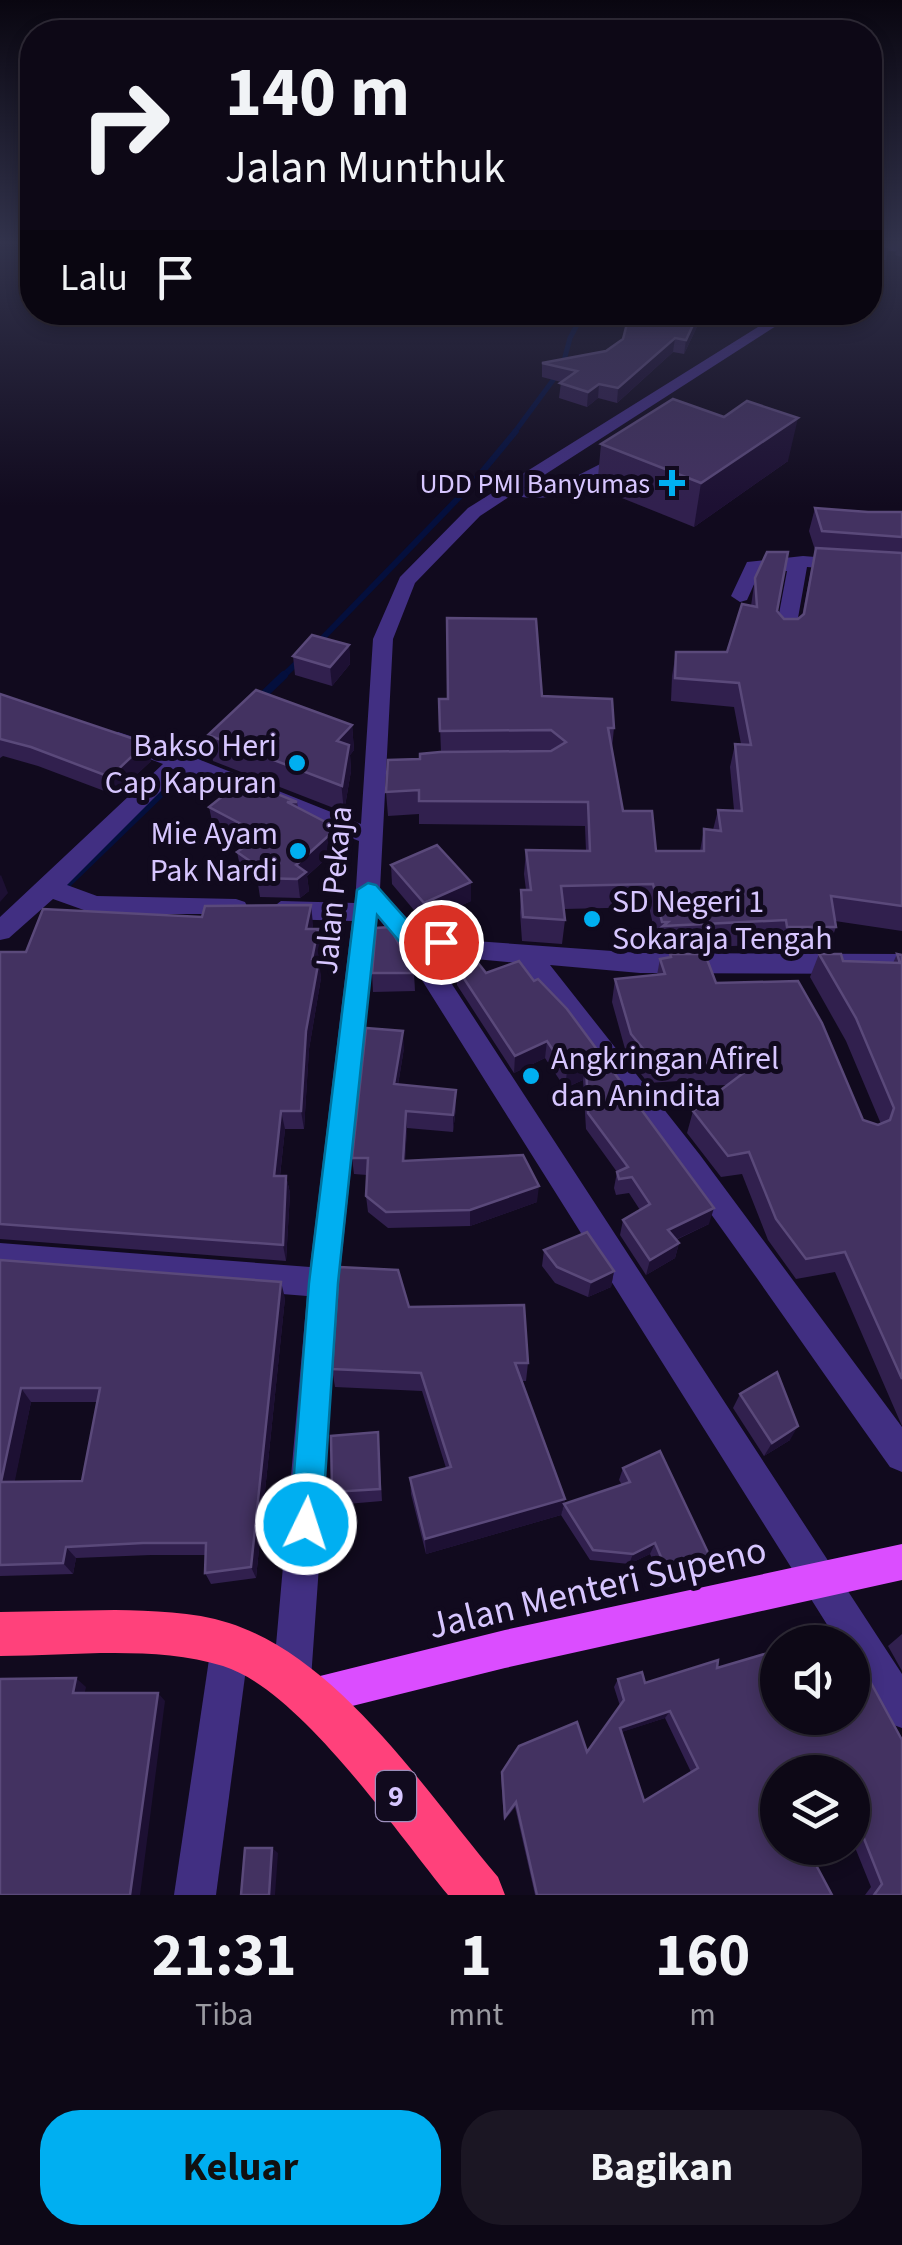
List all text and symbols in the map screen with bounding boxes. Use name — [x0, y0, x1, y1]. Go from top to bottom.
text: 140 m — [225, 43, 410, 143]
icon: right — [60, 60, 190, 190]
text: Jalan Munthuk — [225, 136, 505, 200]
icon: arrive — [148, 250, 203, 305]
text: Lalu — [60, 251, 128, 305]
place label: UDD PMI Banyumas — [419, 464, 650, 504]
marker: UDD PMI Banyumas — [659, 470, 685, 496]
place label: Bakso Heri Cap Kapuran — [105, 723, 277, 806]
marker: Bakso Heri Cap Kapuran — [286, 752, 308, 774]
street label: Jalan Pekaja — [304, 804, 364, 976]
place label: Mie Ayam Pak Nardi — [150, 811, 278, 894]
marker: Mie Ayam Pak Nardi — [287, 840, 309, 862]
place label: SD Negeri 1 Sokaraja Tengah — [612, 879, 833, 962]
pin — [399, 900, 484, 985]
marker: SD Negeri 1 Sokaraja Tengah — [581, 908, 603, 930]
icon: arrive — [414, 915, 469, 970]
place label: Angkringan Afirel dan Anindita — [551, 1036, 779, 1119]
marker: Angkringan Afirel dan Anindita — [520, 1065, 542, 1087]
position arrow — [254, 1472, 358, 1576]
street label: Jalan Menteri Supeno — [423, 1523, 772, 1653]
map controls — [760, 1625, 870, 1865]
button: sound — [760, 1625, 870, 1735]
button: layers — [760, 1755, 870, 1865]
road number: 9 — [376, 1771, 416, 1821]
text: 21:31 — [152, 1914, 297, 1999]
text: 1 — [460, 1914, 492, 1999]
text: 160 — [655, 1914, 750, 1999]
text: Tiba — [195, 1992, 253, 2038]
text: mnt — [448, 1992, 503, 2038]
text: m — [689, 1992, 716, 2038]
button: Keluar — [40, 2110, 441, 2225]
button: Bagikan — [461, 2110, 862, 2225]

